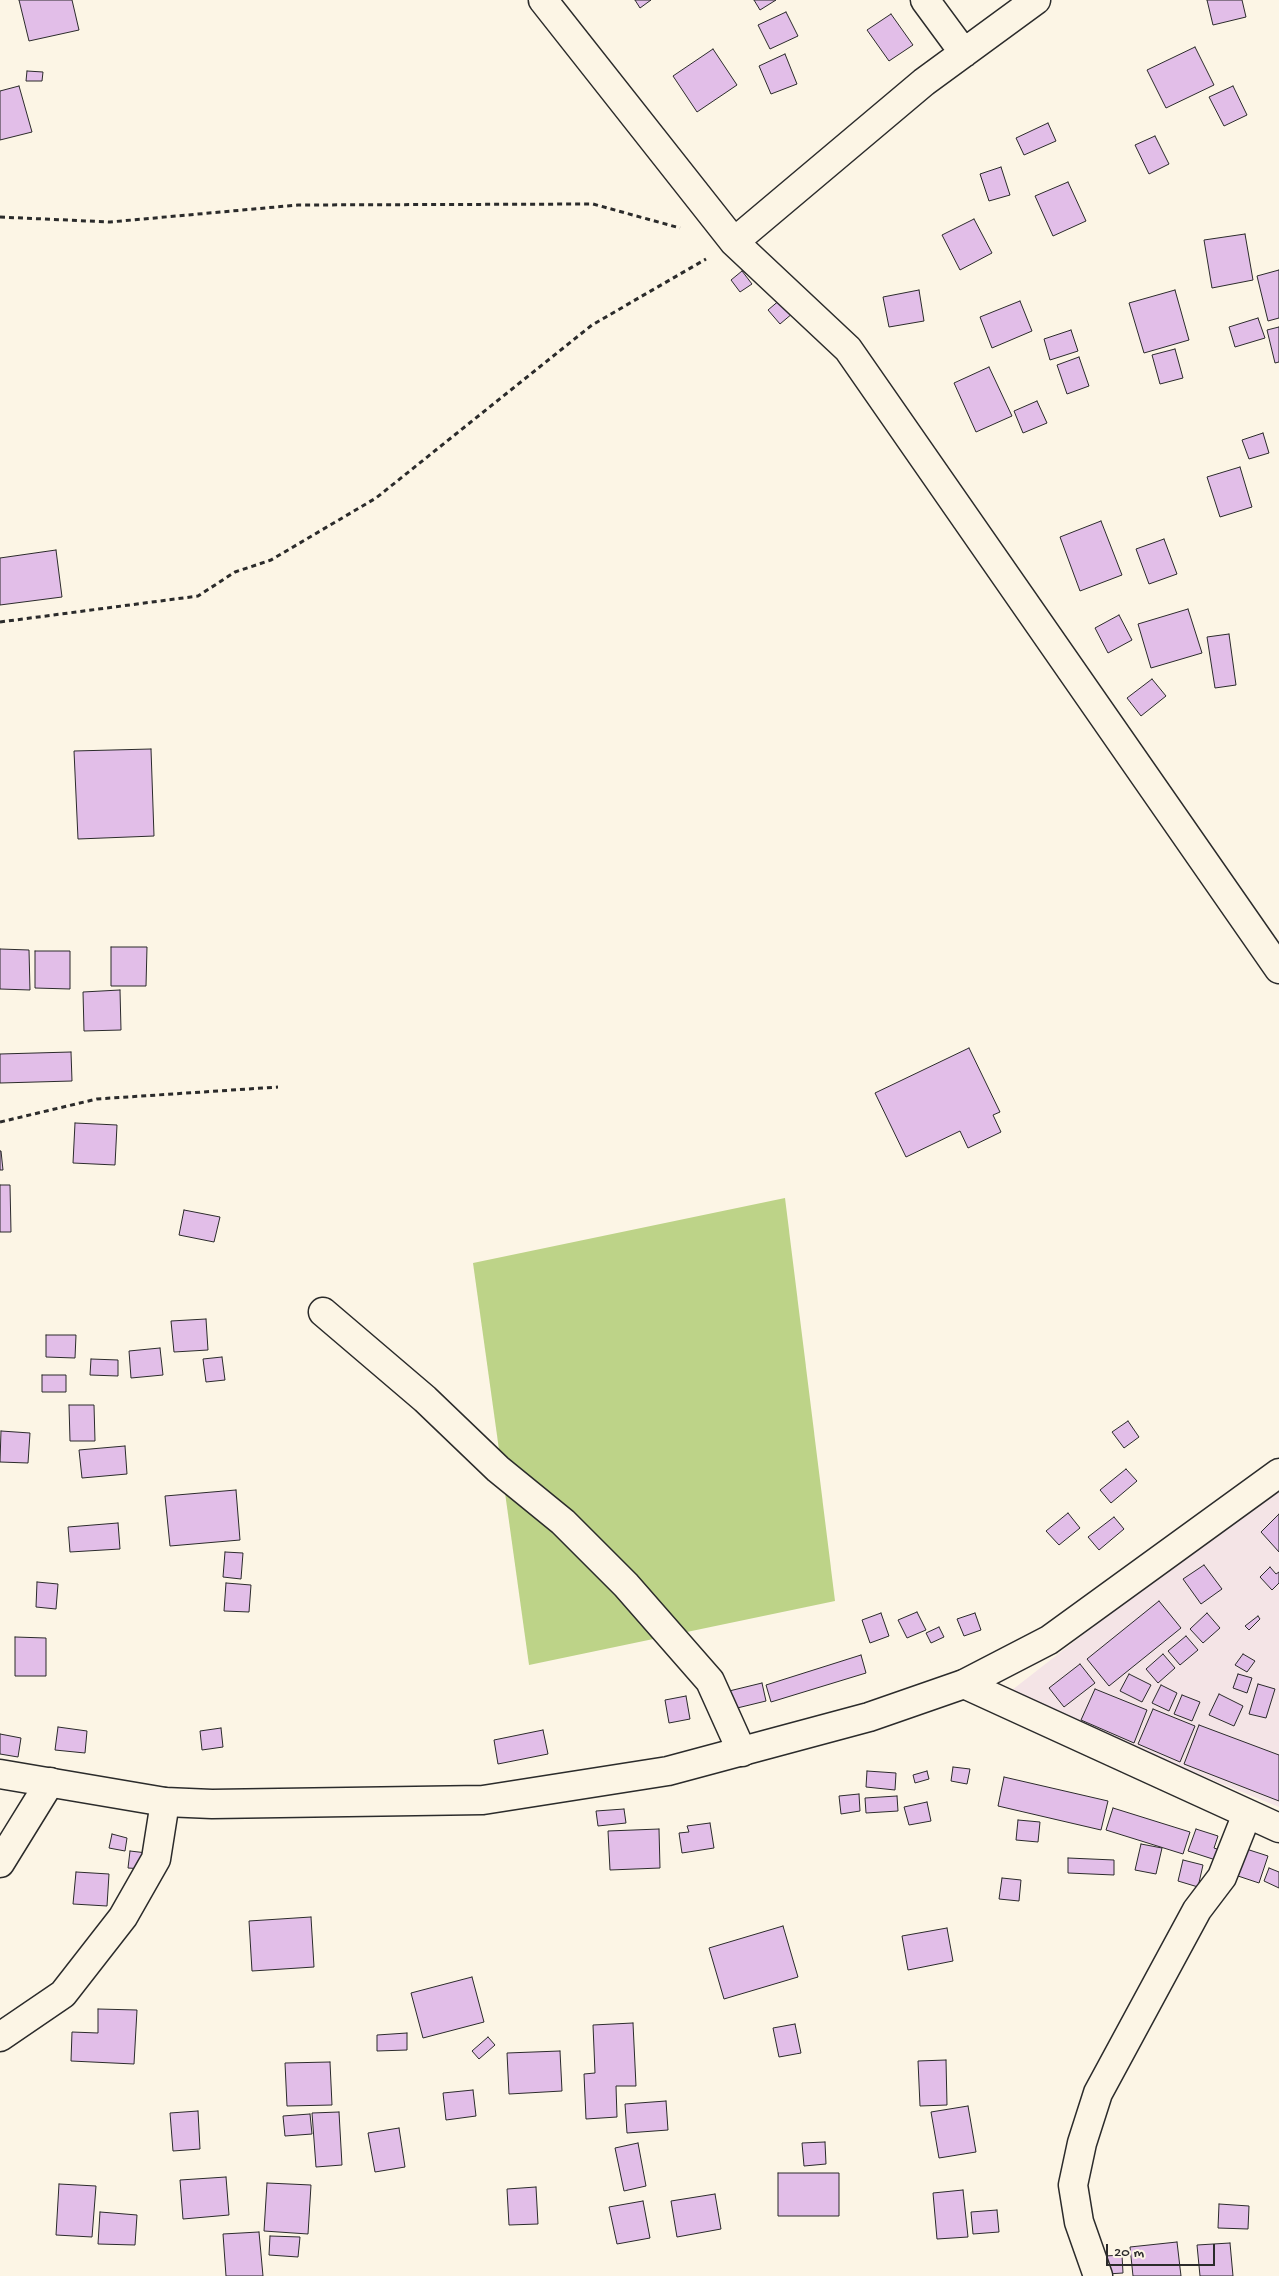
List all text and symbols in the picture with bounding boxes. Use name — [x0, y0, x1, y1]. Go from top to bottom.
scale bar — [1109, 2234, 1218, 2266]
text: 20 m — [1114, 2244, 1144, 2262]

